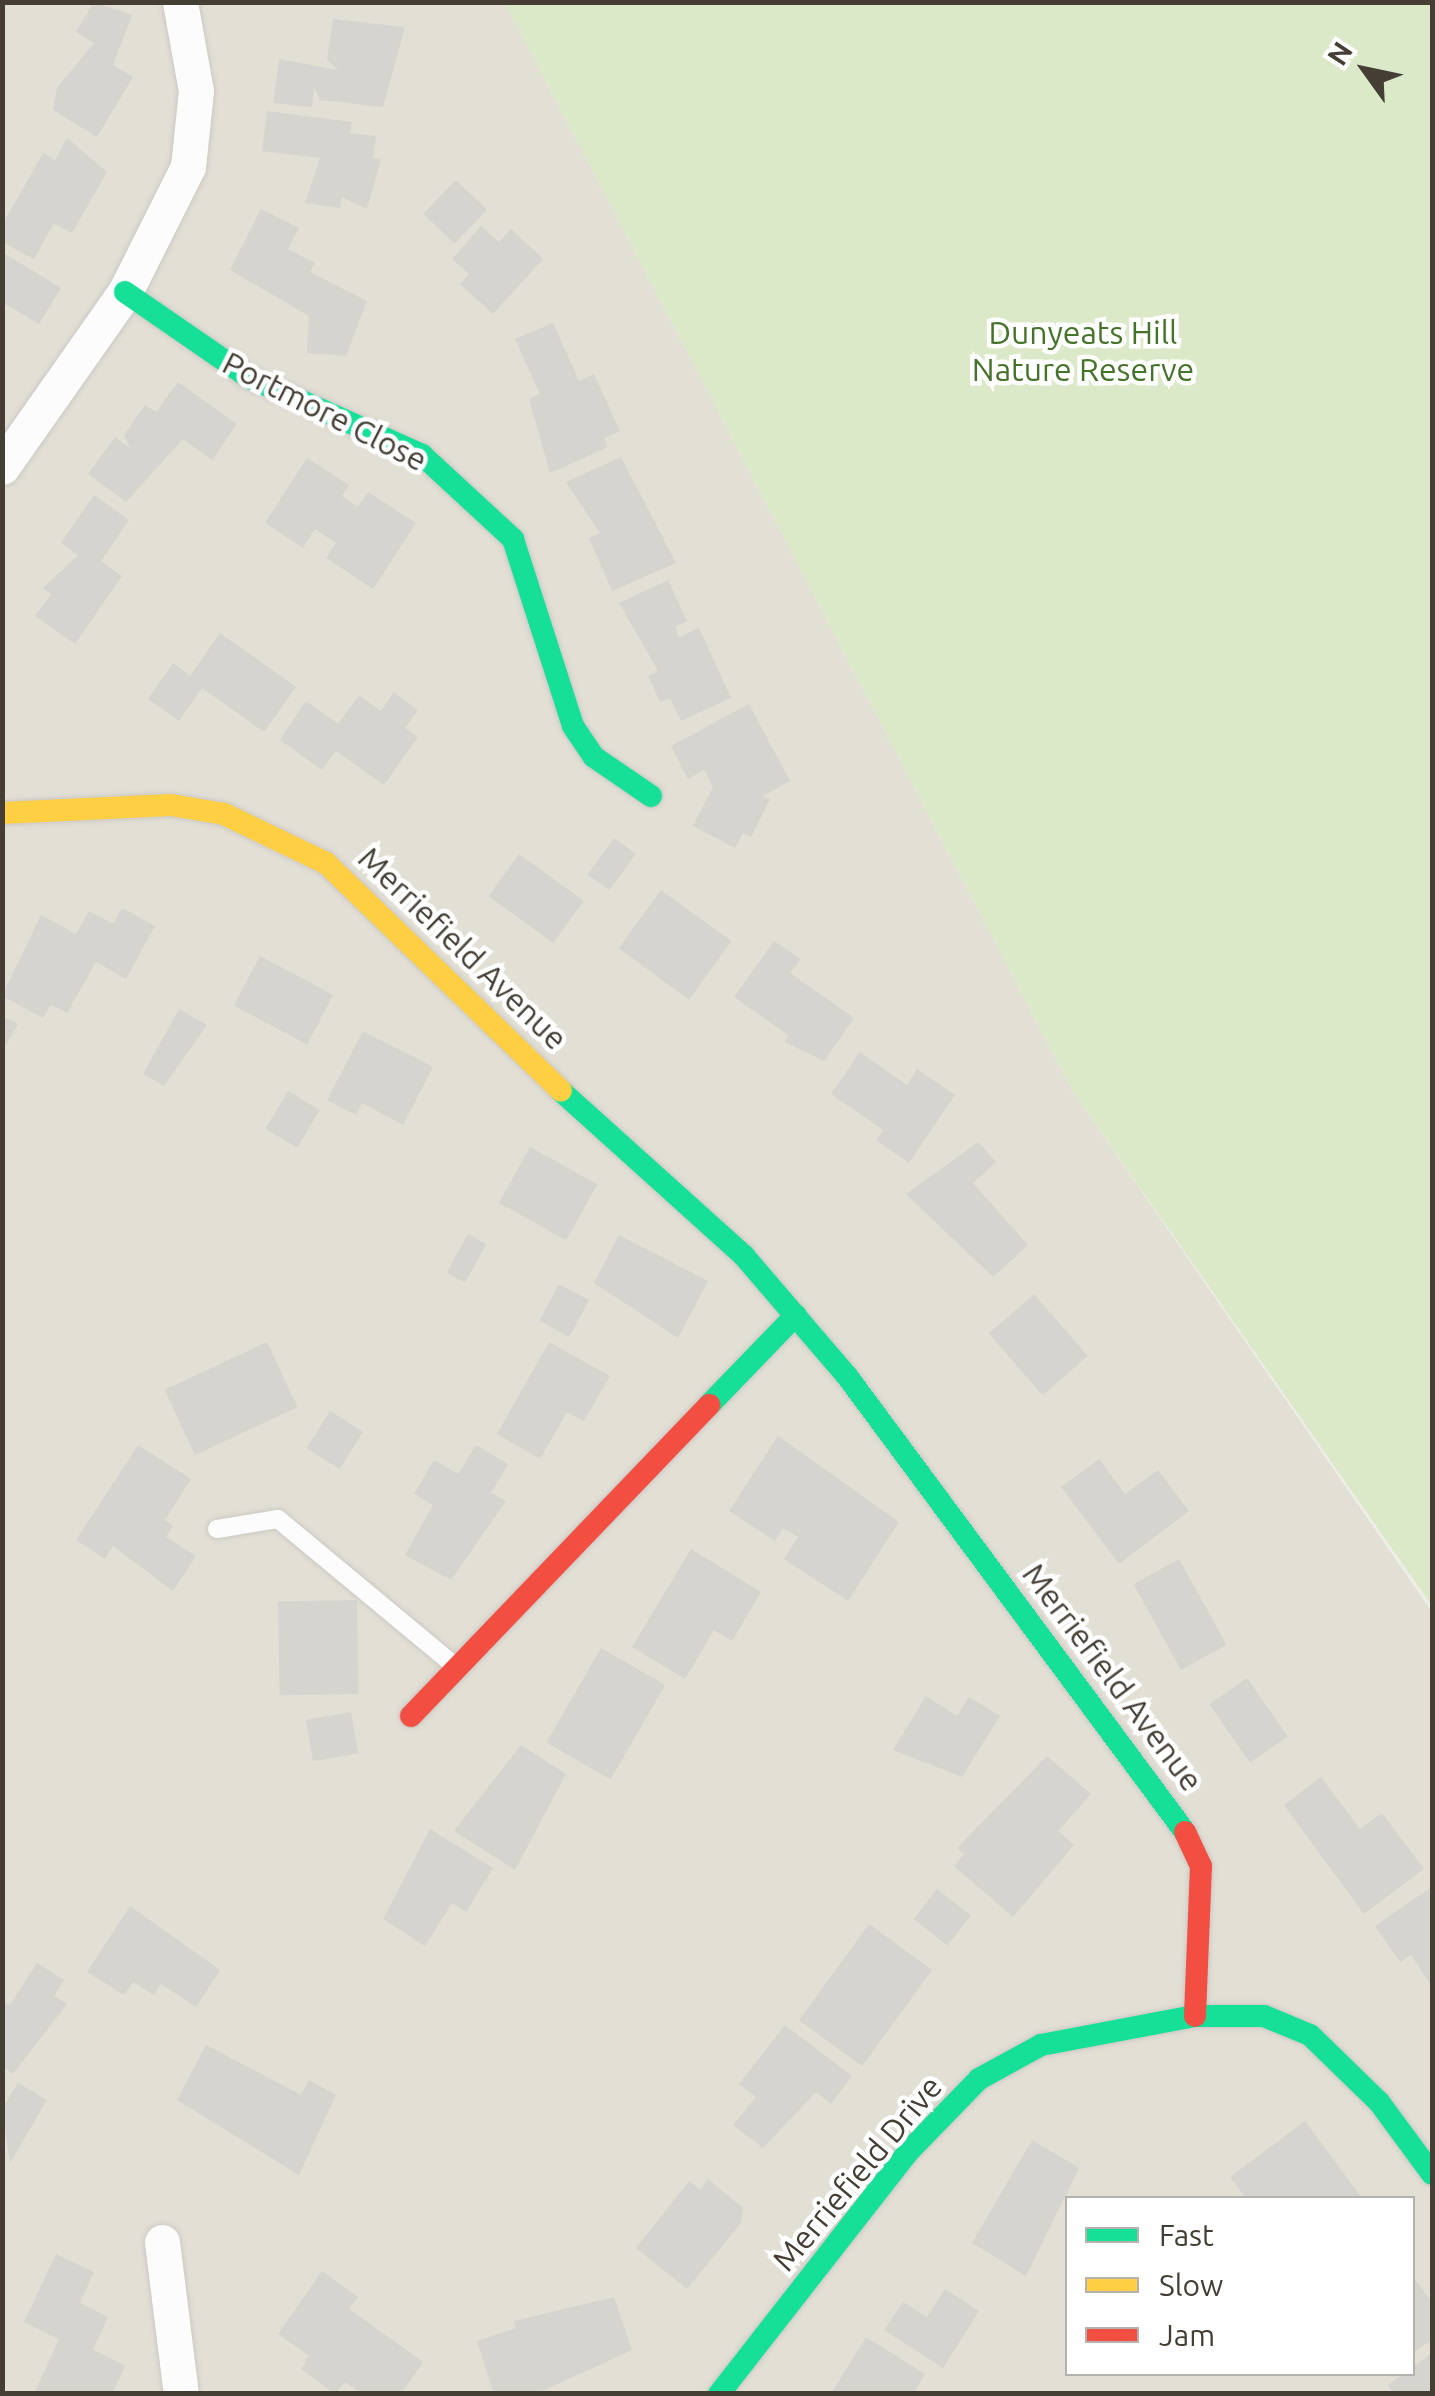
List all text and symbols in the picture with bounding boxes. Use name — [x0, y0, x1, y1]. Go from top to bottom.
north arrow — [1315, 20, 1415, 120]
text: N — [1321, 36, 1358, 71]
park label: Dunyeats Hill Nature Reserve — [972, 314, 1194, 389]
street label: Portmore Close — [217, 343, 433, 479]
street label: Merriefield Avenue — [351, 839, 575, 1057]
street label: Merriefield Avenue — [1015, 1556, 1211, 1798]
street label: Merriefield Drive — [764, 2068, 950, 2278]
legend — [1065, 2196, 1415, 2376]
text: Fast — [1159, 2218, 1214, 2252]
text: Slow — [1159, 2268, 1223, 2302]
text: Jam — [1159, 2318, 1215, 2352]

